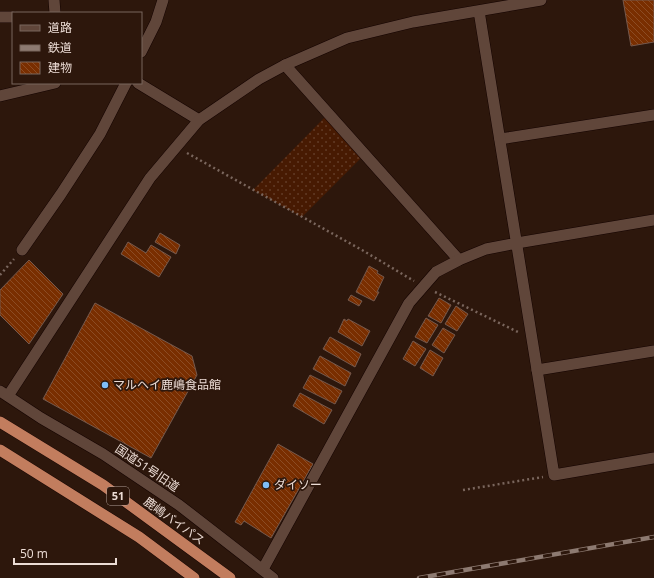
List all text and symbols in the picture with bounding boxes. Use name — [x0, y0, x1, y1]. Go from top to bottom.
legend — [12, 12, 142, 84]
text: 道路 — [48, 19, 72, 36]
text: 鉄道 — [48, 39, 72, 56]
text: 建物 — [48, 59, 72, 76]
place label: マルヘイ鹿嶋食品館 — [113, 376, 221, 393]
marker: マルヘイ鹿嶋食品館 — [100, 380, 110, 390]
street label: 国道51号旧道 — [112, 441, 182, 495]
place label: ダイソー — [274, 476, 322, 493]
marker: ダイソー — [261, 480, 271, 490]
road number: 51 — [107, 487, 129, 505]
street label: 鹿嶋バイパス — [140, 493, 208, 549]
scale bar — [14, 540, 116, 566]
text: 50 m — [20, 545, 48, 562]

